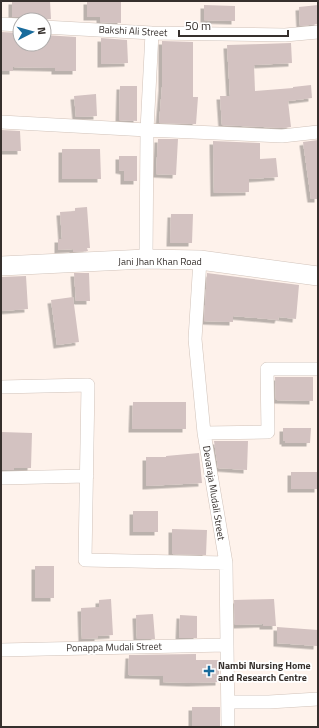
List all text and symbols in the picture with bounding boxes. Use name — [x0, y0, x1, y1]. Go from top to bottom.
north arrow — [12, 12, 52, 52]
scale bar — [179, 12, 288, 38]
text: 50 m — [185, 16, 211, 35]
street label: Bakshi Ali Street — [98, 22, 168, 40]
text: N — [34, 26, 50, 36]
street label: Jani Jhan Khan Road — [118, 254, 202, 269]
street label: Devaraja Mudali Street — [199, 445, 229, 542]
street label: Ponappa Mudali Street — [66, 639, 163, 655]
place label: Nambi Nursing Home and Research Centre — [218, 658, 311, 685]
marker: Nambi Nursing Home and Research Centre — [203, 665, 215, 677]

